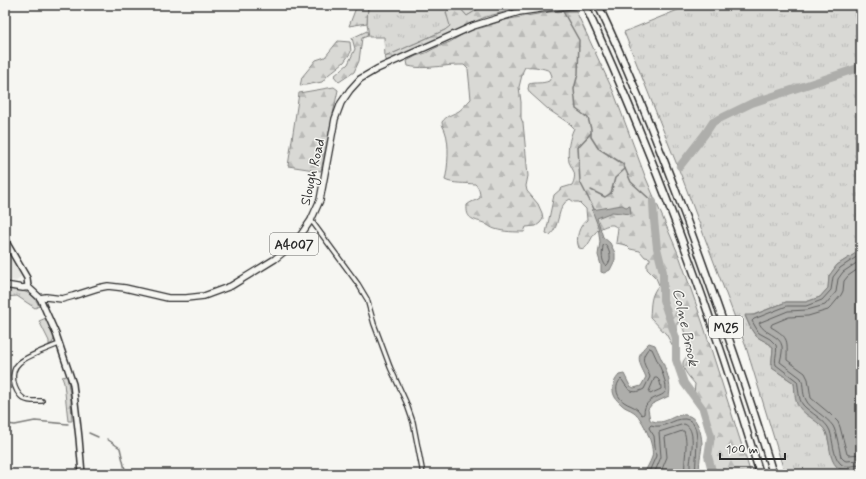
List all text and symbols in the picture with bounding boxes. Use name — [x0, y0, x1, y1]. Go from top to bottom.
street label: Slough Road — [297, 137, 330, 208]
road number: A4007 — [270, 233, 318, 255]
water label: Colne Brook — [667, 287, 703, 369]
road number: M25 — [709, 316, 743, 338]
scale bar — [720, 435, 785, 461]
text: 100 m — [726, 442, 758, 458]

